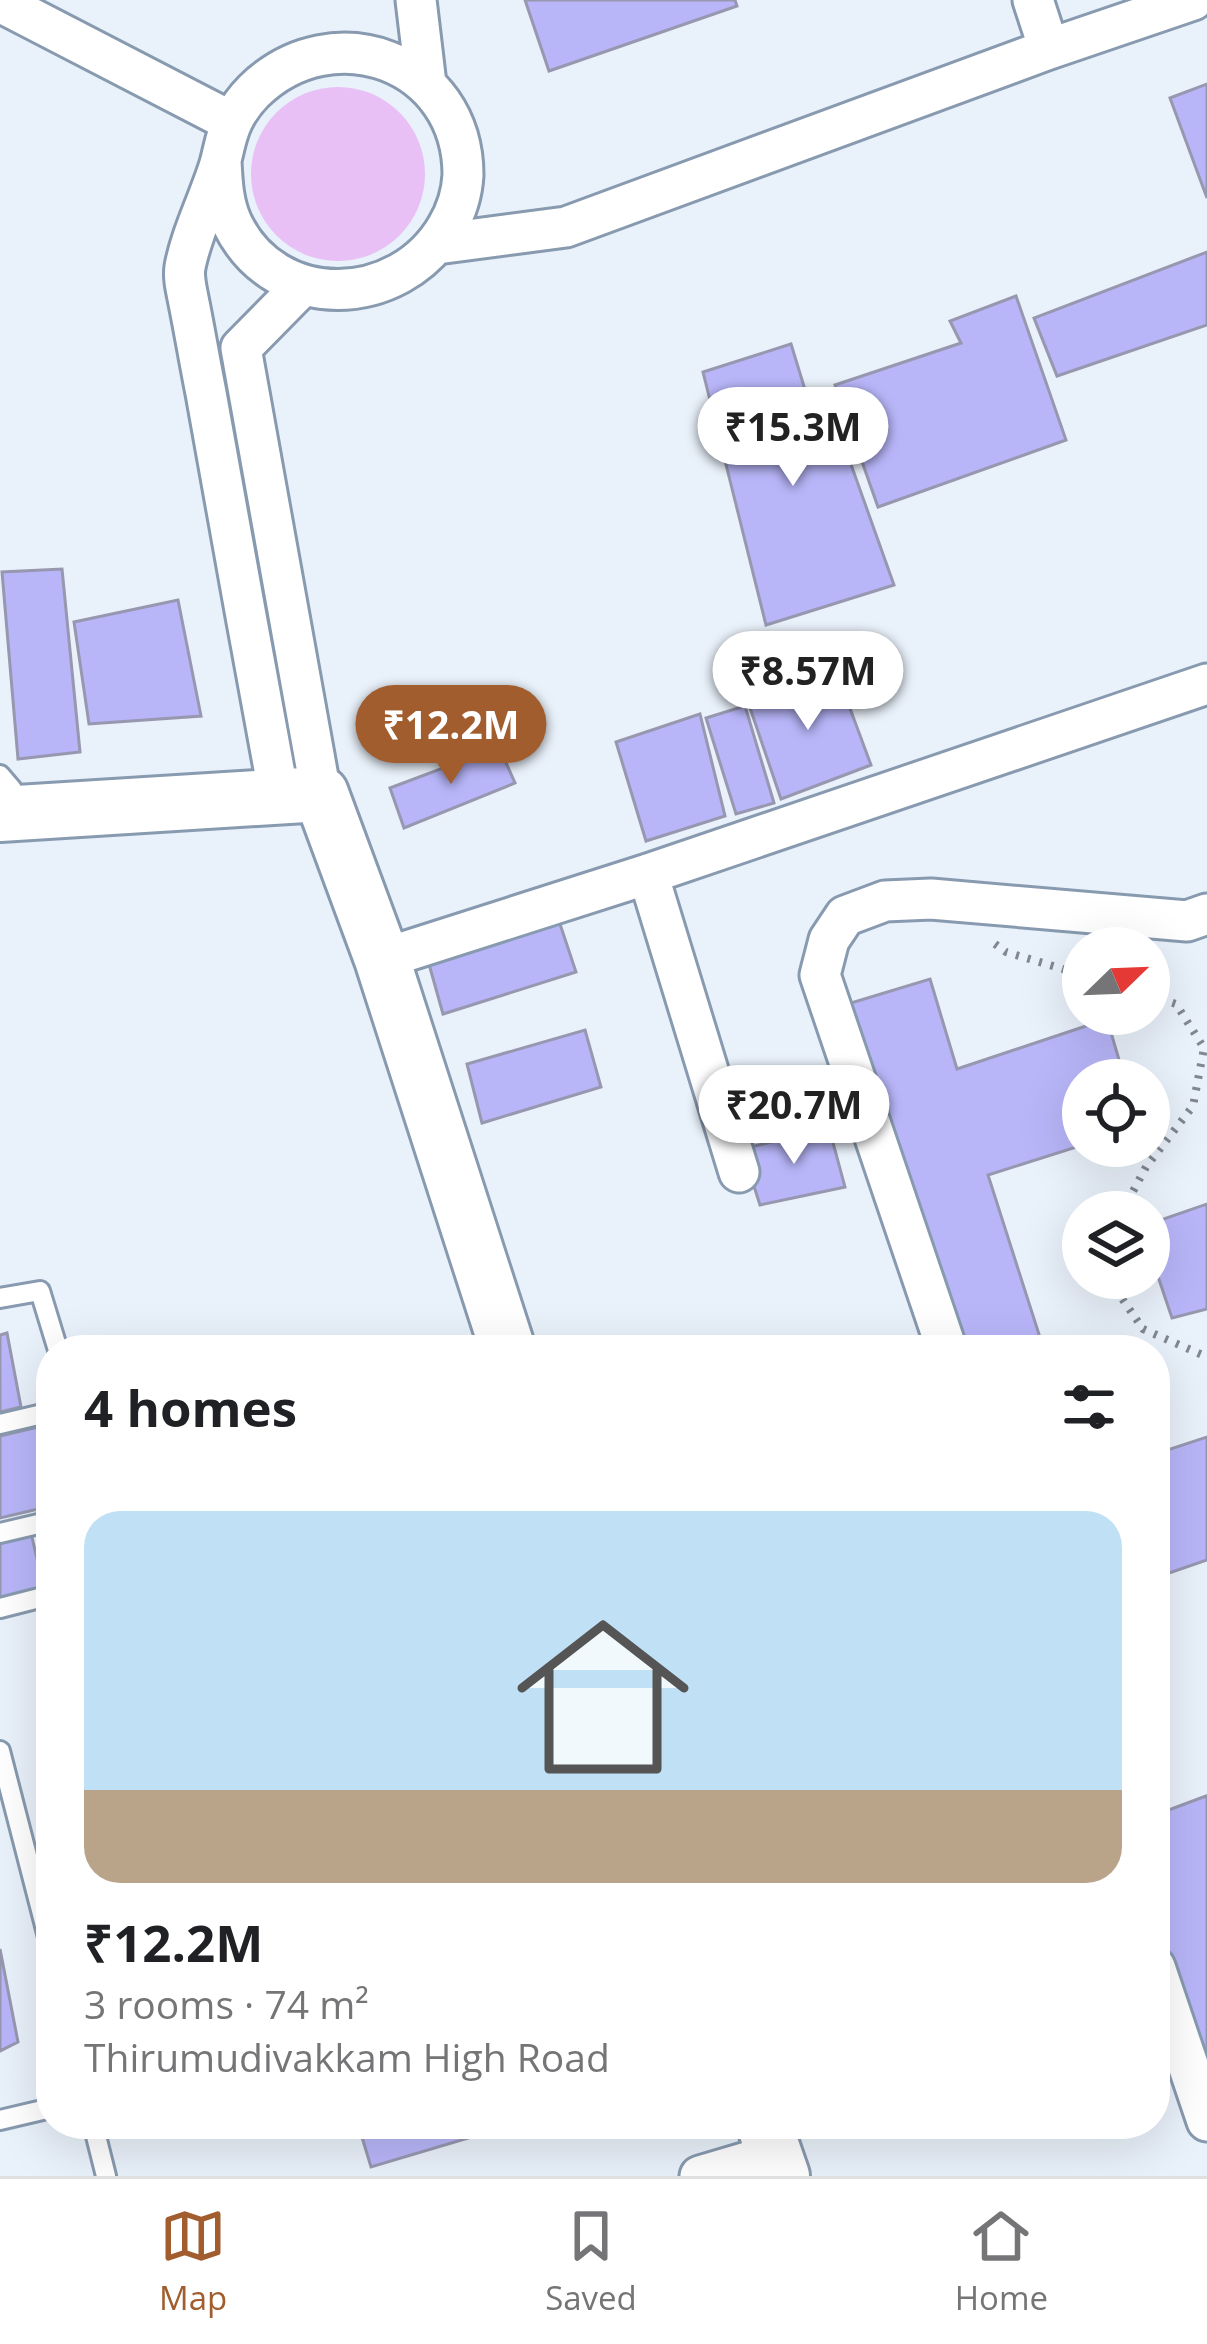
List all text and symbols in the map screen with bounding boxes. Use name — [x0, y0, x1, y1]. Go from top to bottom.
pin: ₹15.3M — [695, 387, 891, 489]
text: ₹15.3M — [724, 399, 862, 452]
pin: ₹8.57M — [710, 631, 906, 733]
text: ₹8.57M — [739, 643, 877, 696]
pin: ₹12.2M — [353, 685, 549, 787]
text: ₹12.2M — [382, 697, 520, 750]
north arrow — [1062, 927, 1170, 1035]
map controls — [1062, 927, 1170, 1299]
button: locate — [1062, 1059, 1170, 1167]
pin: ₹20.7M — [696, 1065, 892, 1167]
text: ₹20.7M — [725, 1077, 863, 1130]
button: layers — [1062, 1191, 1170, 1299]
text: 4 homes — [84, 1372, 297, 1442]
icon: filters — [1056, 1374, 1122, 1440]
icon: home — [495, 1589, 711, 1805]
text: ₹12.2M — [84, 1907, 263, 1977]
text: 3 rooms · 74 m² — [84, 1977, 369, 2030]
text: Thirumudivakkam High Road — [84, 2030, 610, 2083]
tab: Map — [159, 2203, 227, 2320]
tab: Saved — [545, 2203, 637, 2320]
tab: Home — [955, 2203, 1048, 2320]

